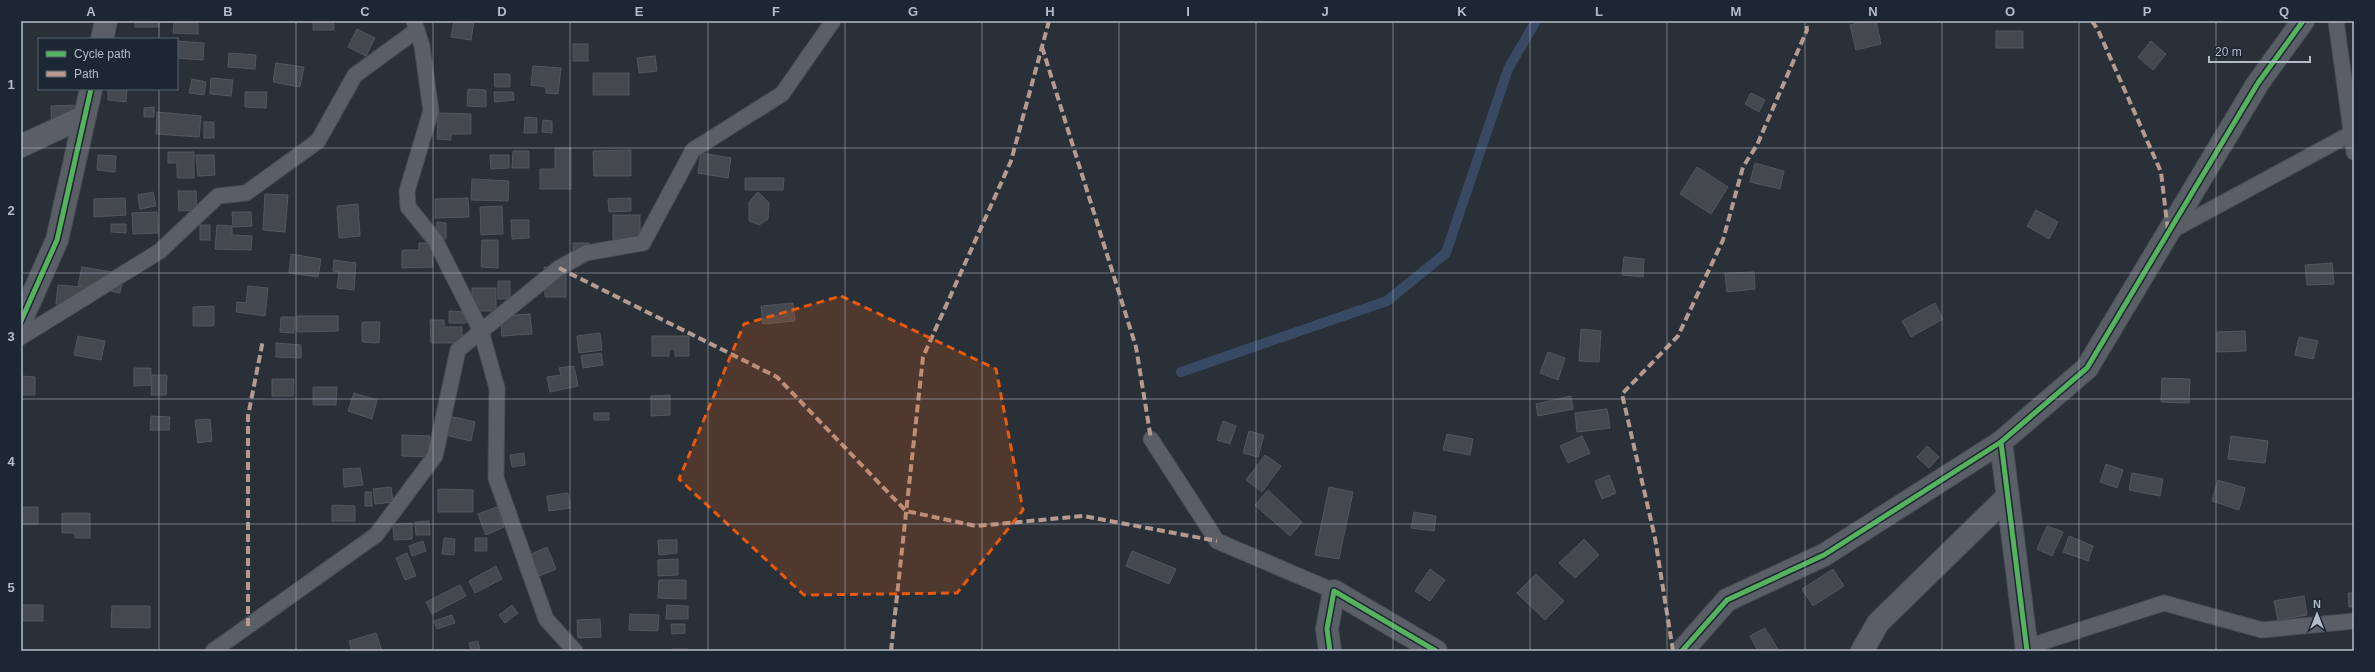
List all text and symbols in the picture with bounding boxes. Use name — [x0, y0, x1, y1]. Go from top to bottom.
text: A — [86, 4, 96, 19]
text: B — [223, 4, 233, 19]
text: C — [360, 4, 370, 19]
text: D — [497, 4, 507, 19]
text: E — [635, 4, 644, 19]
text: F — [772, 4, 780, 19]
text: G — [908, 4, 918, 19]
text: H — [1045, 4, 1055, 19]
text: I — [1186, 4, 1190, 19]
text: J — [1321, 4, 1329, 19]
text: K — [1457, 4, 1467, 19]
text: L — [1595, 4, 1603, 19]
text: M — [1731, 4, 1741, 19]
text: N — [1868, 4, 1878, 19]
text: O — [2005, 4, 2015, 19]
text: P — [2143, 4, 2152, 19]
text: Q — [2279, 4, 2289, 19]
legend — [38, 38, 178, 90]
scale bar — [2209, 38, 2310, 64]
text: 20 m — [2215, 45, 2242, 59]
text: Cycle path — [74, 47, 131, 61]
text: Path — [74, 67, 99, 81]
text: 1 — [7, 77, 15, 92]
text: 2 — [7, 203, 15, 218]
text: 3 — [7, 329, 15, 344]
text: 4 — [7, 454, 15, 469]
text: 5 — [7, 580, 15, 595]
north arrow — [2297, 594, 2337, 634]
text: N — [2313, 598, 2321, 610]

